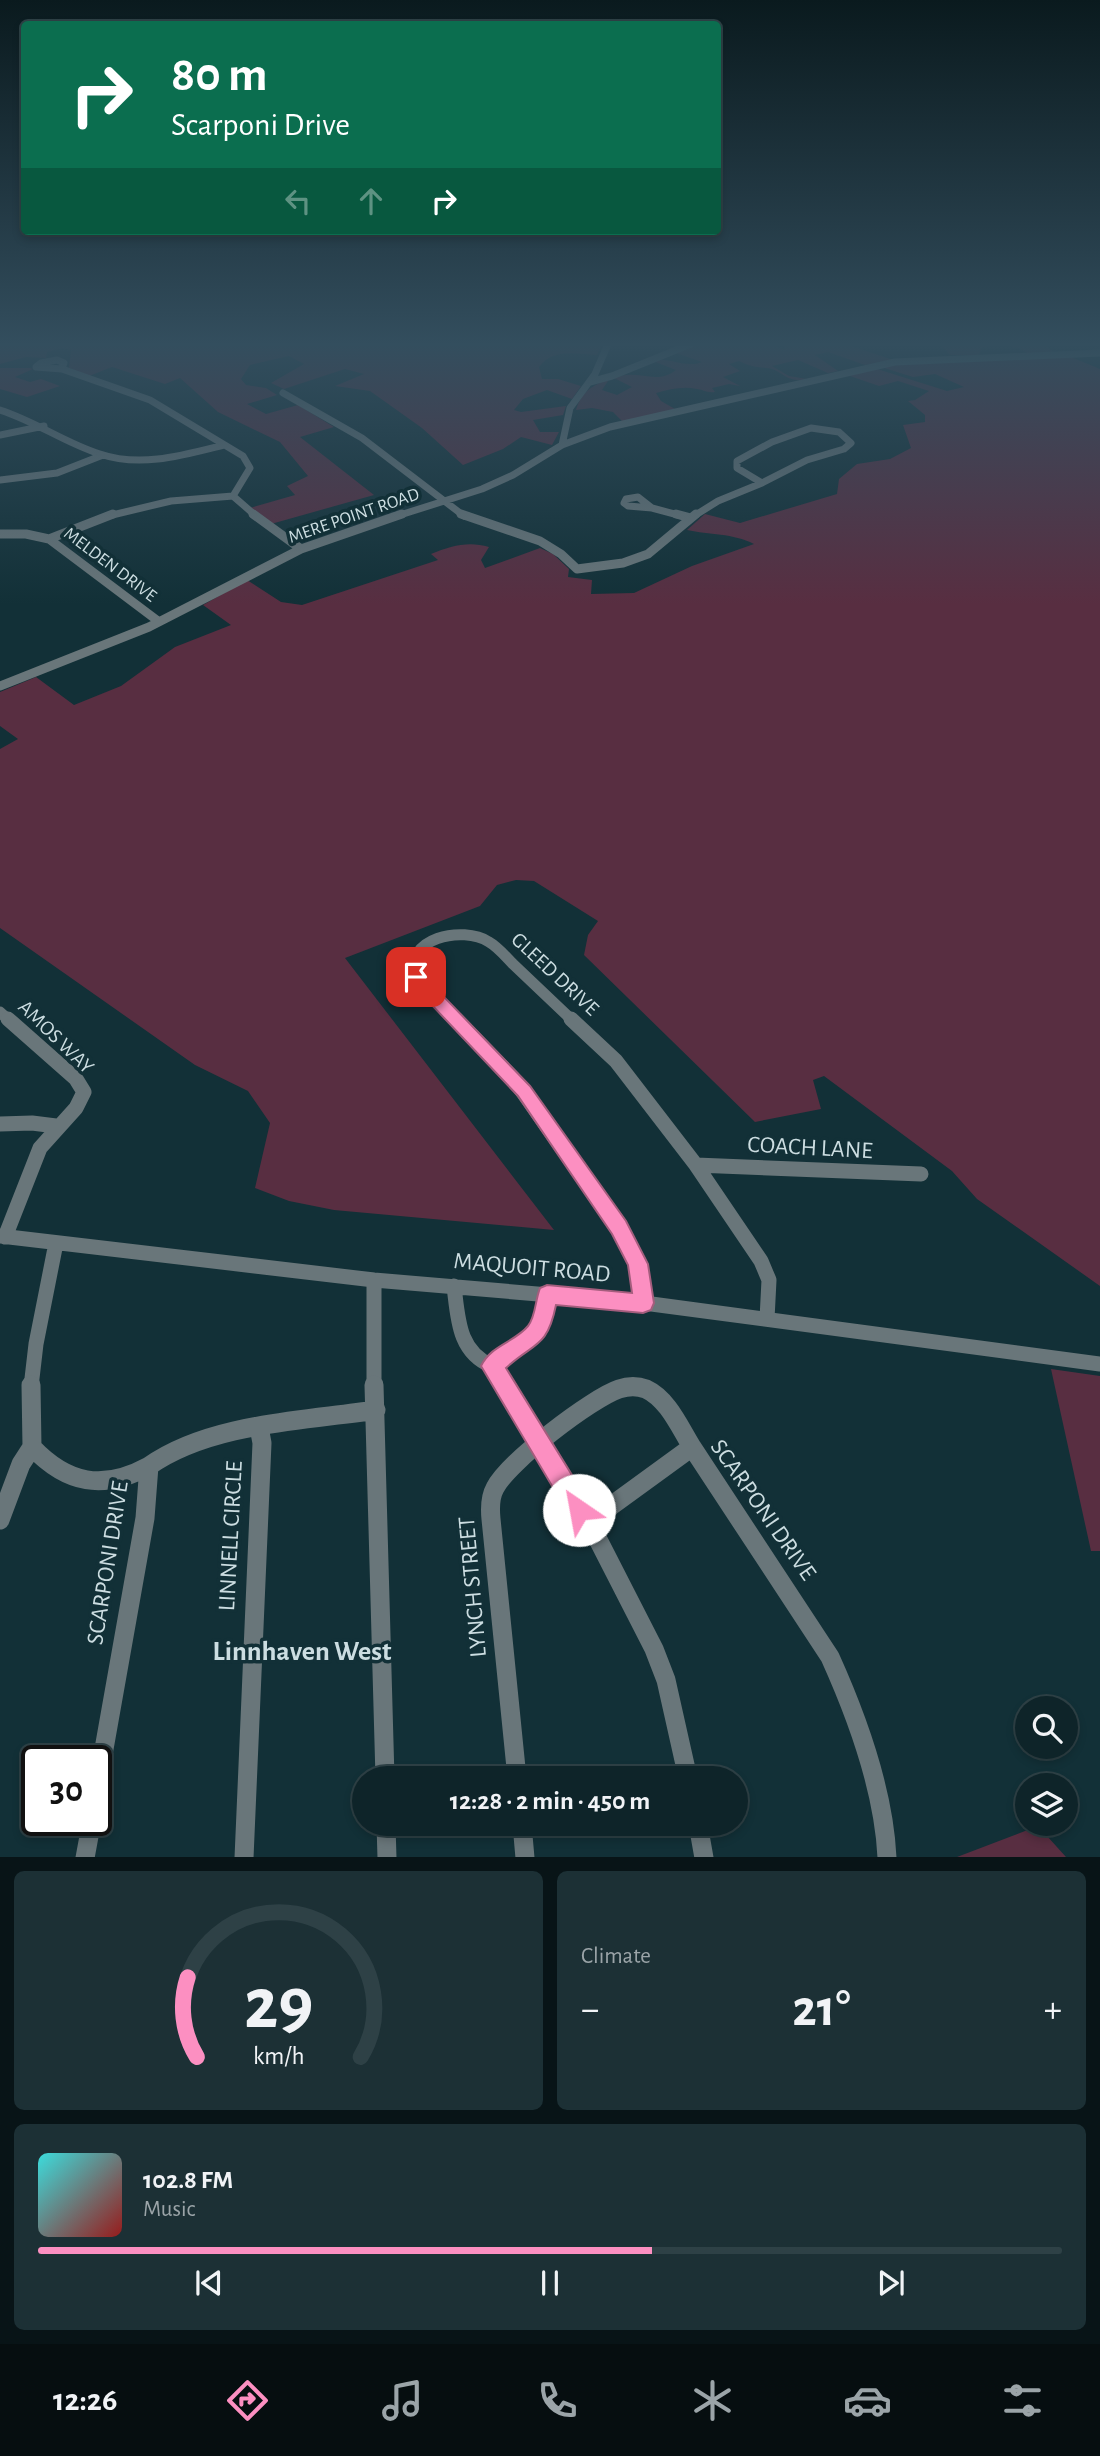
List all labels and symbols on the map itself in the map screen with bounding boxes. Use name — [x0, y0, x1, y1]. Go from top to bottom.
street label: MERE POINT ROAD — [286, 485, 422, 547]
street label: MELDEN DRIVE — [60, 524, 160, 606]
street label: GLEED DRIVE — [507, 928, 603, 1020]
pin — [386, 947, 446, 1007]
street label: AMOS WAY — [14, 996, 98, 1078]
street label: COACH LANE — [747, 1133, 874, 1163]
street label: MAQUOIT ROAD — [453, 1249, 611, 1287]
street label: SCARPONI DRIVE — [706, 1435, 821, 1585]
street label: LINNELL CIRCLE — [215, 1460, 247, 1612]
position arrow — [542, 1473, 616, 1547]
street label: SCARPONI DRIVE — [83, 1479, 133, 1647]
street label: LYNCH STREET — [455, 1515, 491, 1658]
district label: Linnhaven West — [213, 1638, 392, 1666]
speed limit sign: 30 — [21, 1745, 112, 1836]

